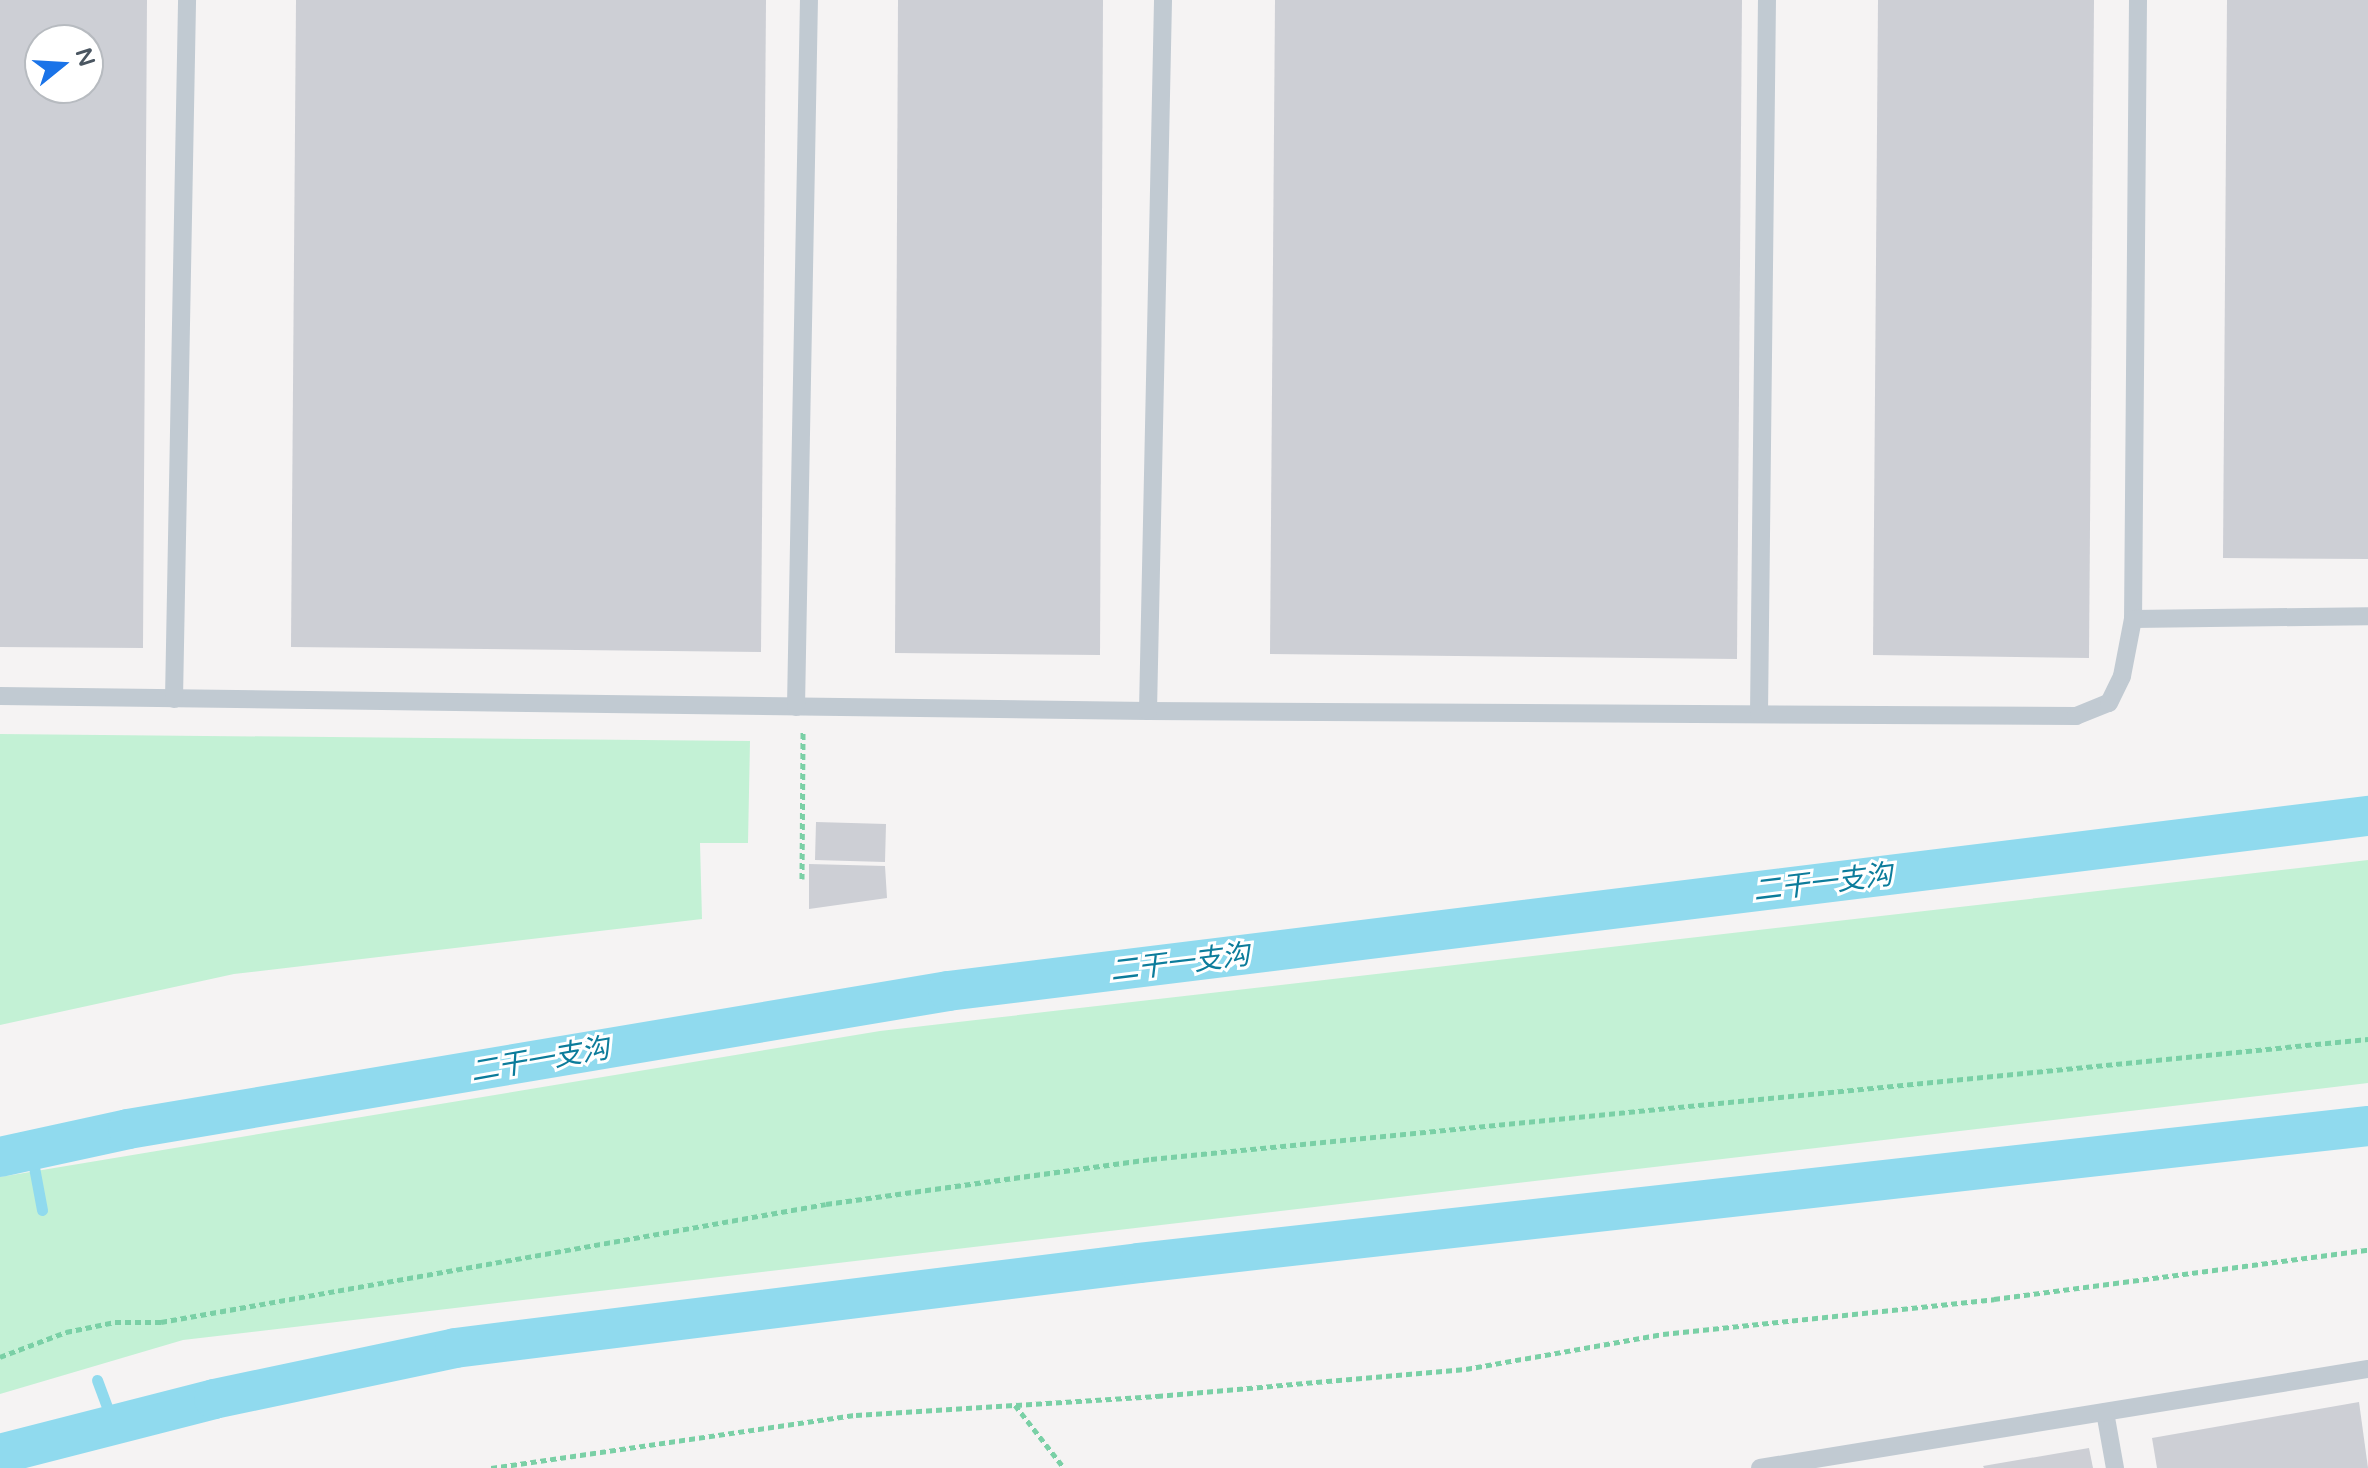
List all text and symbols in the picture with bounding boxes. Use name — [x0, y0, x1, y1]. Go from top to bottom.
north arrow — [24, 24, 104, 104]
text: N — [70, 45, 100, 70]
water label: 二干一支沟 — [1751, 858, 1895, 908]
water label: 二干一支沟 — [1108, 938, 1252, 988]
water label: 二干一支沟 — [468, 1031, 612, 1089]

